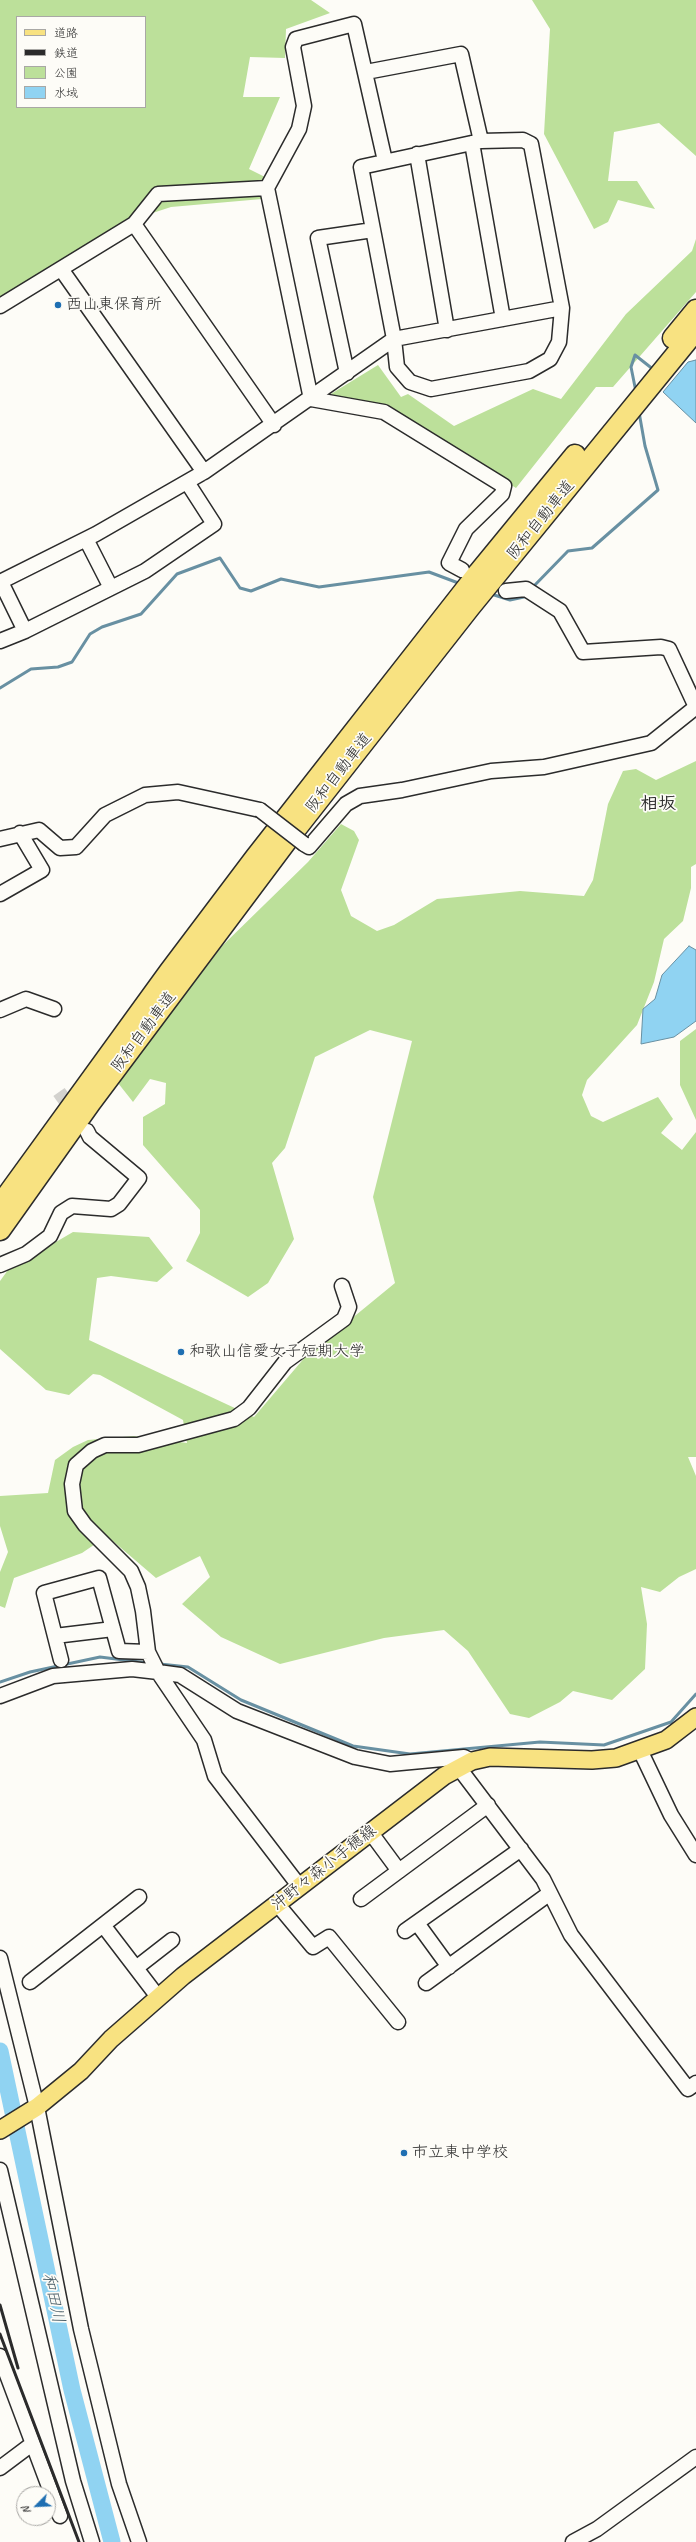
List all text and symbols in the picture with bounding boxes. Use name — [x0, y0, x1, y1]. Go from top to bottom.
legend — [16, 16, 146, 108]
text: 道路 — [54, 25, 78, 41]
text: 鉄道 — [54, 45, 78, 61]
text: 公園 — [54, 65, 78, 81]
text: 水域 — [54, 85, 78, 101]
place label: 西山東保育所 — [66, 295, 162, 315]
marker: 西山東保育所 — [53, 300, 63, 310]
street label: 阪和自動車道 — [503, 477, 579, 563]
street label: 阪和自動車道 — [302, 729, 376, 817]
district label: 相坂 — [640, 793, 676, 815]
street label: 阪和自動車道 — [107, 988, 181, 1076]
place label: 和歌山信愛女子短期大学 — [189, 1342, 365, 1362]
marker: 和歌山信愛女子短期大学 — [176, 1347, 186, 1357]
street label: 沖野々森小手穂線 — [268, 1821, 380, 1915]
place label: 市立東中学校 — [412, 2143, 508, 2163]
marker: 市立東中学校 — [399, 2148, 409, 2158]
water label: 和田川 — [38, 2271, 68, 2325]
north arrow — [16, 2486, 56, 2526]
text: N — [18, 2505, 34, 2516]

